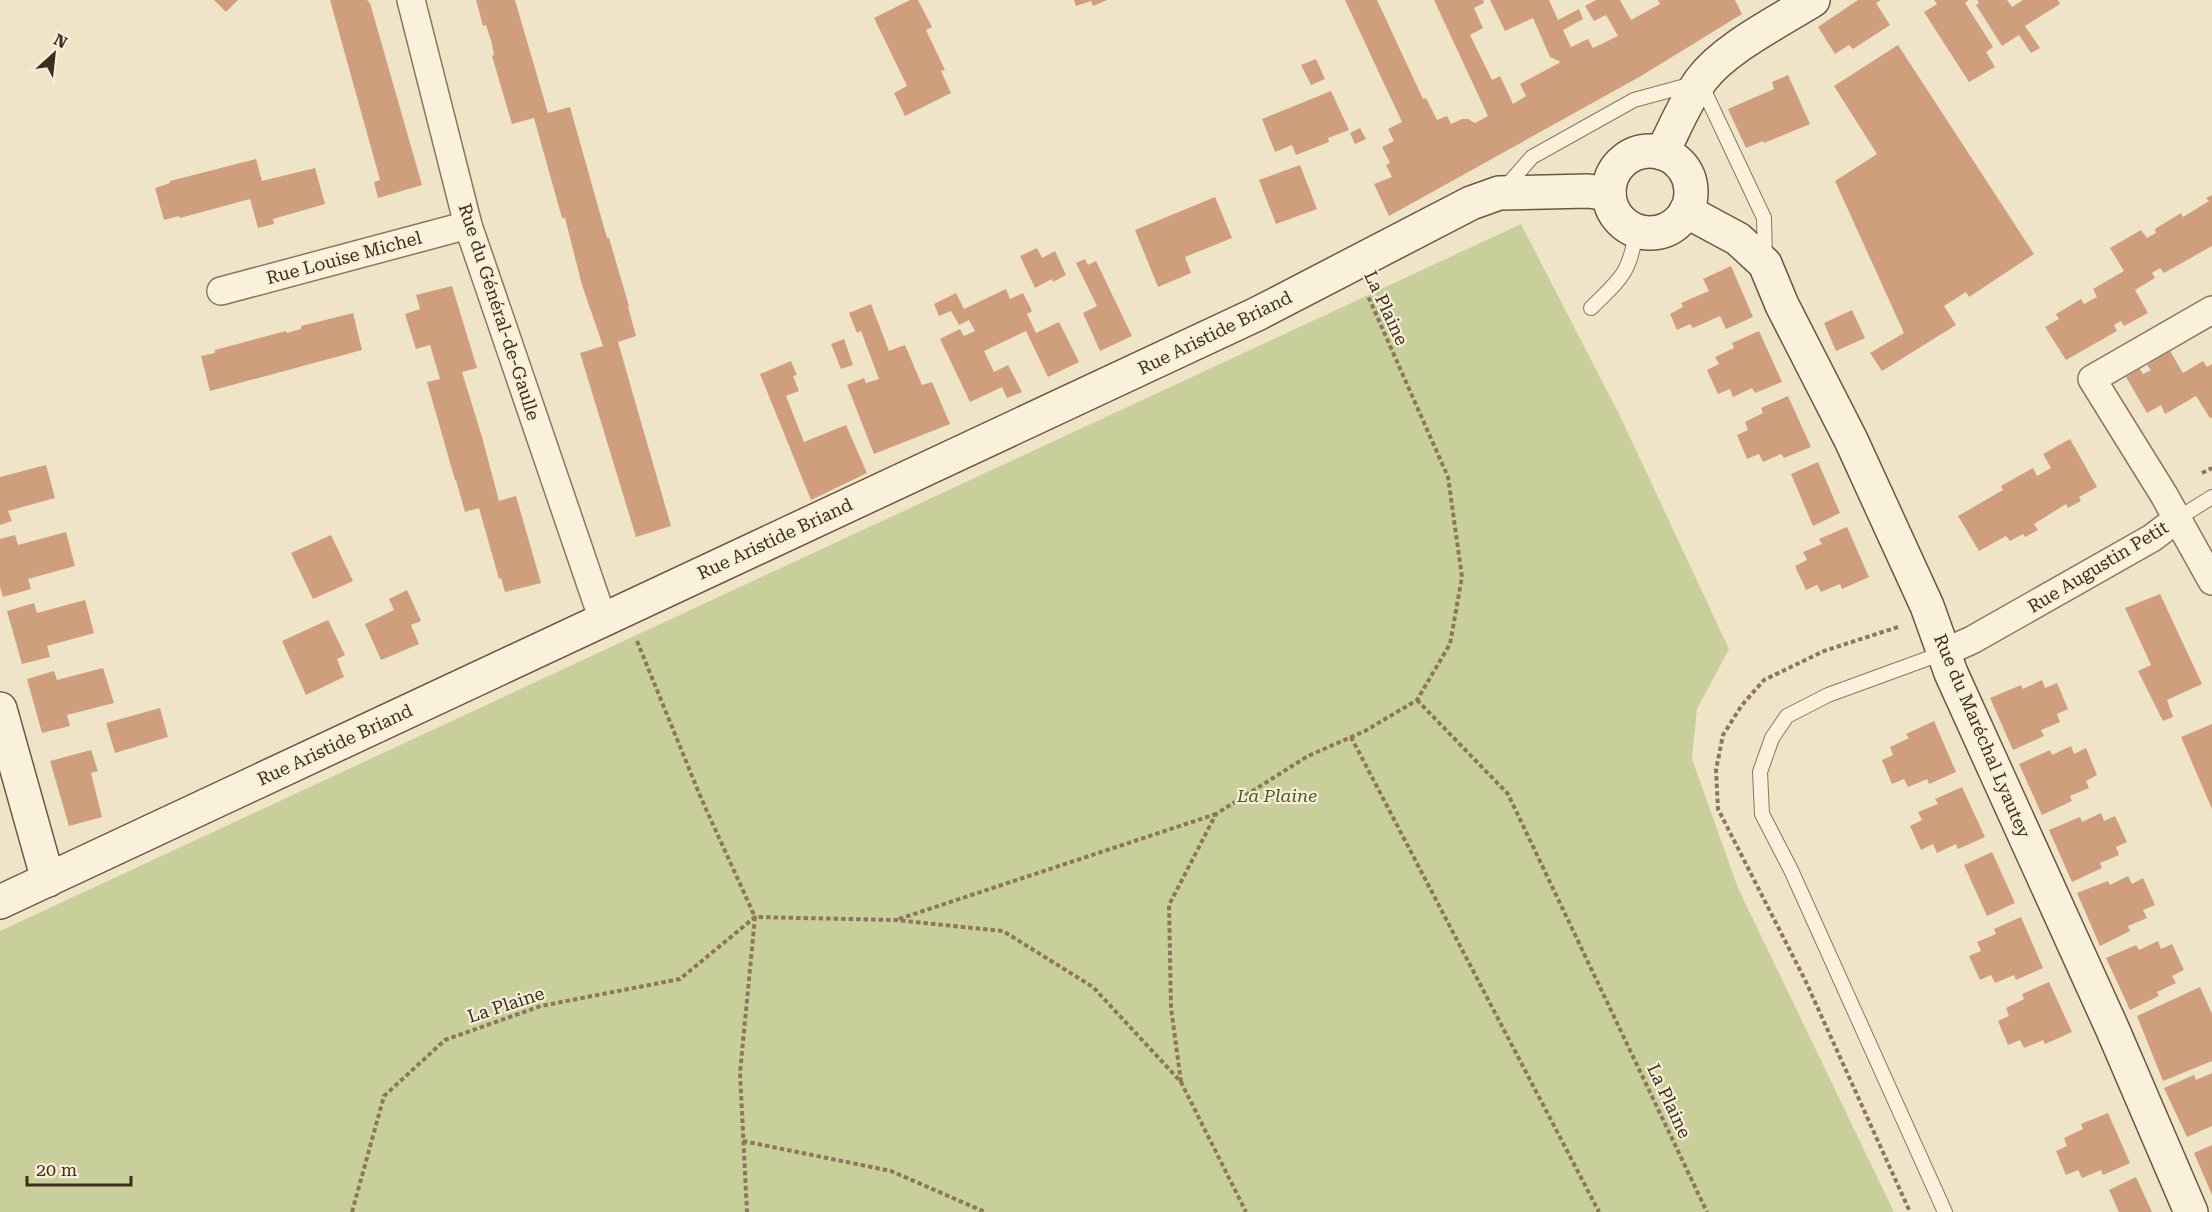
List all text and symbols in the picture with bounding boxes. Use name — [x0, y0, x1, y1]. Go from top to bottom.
north arrow — [24, 24, 84, 84]
text: N — [51, 30, 70, 52]
street label: Rue du Général-de-Gaulle — [454, 201, 545, 423]
street label: Rue Louise Michel — [264, 227, 424, 288]
street label: La Plaine — [1360, 267, 1413, 348]
street label: Rue Aristide Briand — [1134, 286, 1296, 379]
street label: Rue Aristide Briand — [694, 493, 856, 584]
street label: Rue Augustin Petit — [2024, 516, 2172, 617]
street label: Rue du Maréchal Lyautey — [1930, 631, 2035, 841]
street label: Rue Aristide Briand — [254, 699, 416, 790]
park label: La Plaine — [1236, 785, 1317, 806]
street label: La Plaine — [465, 982, 547, 1027]
street label: La Plaine — [1643, 1060, 1696, 1141]
scale bar — [27, 1149, 130, 1187]
text: 20 m — [36, 1159, 77, 1180]

